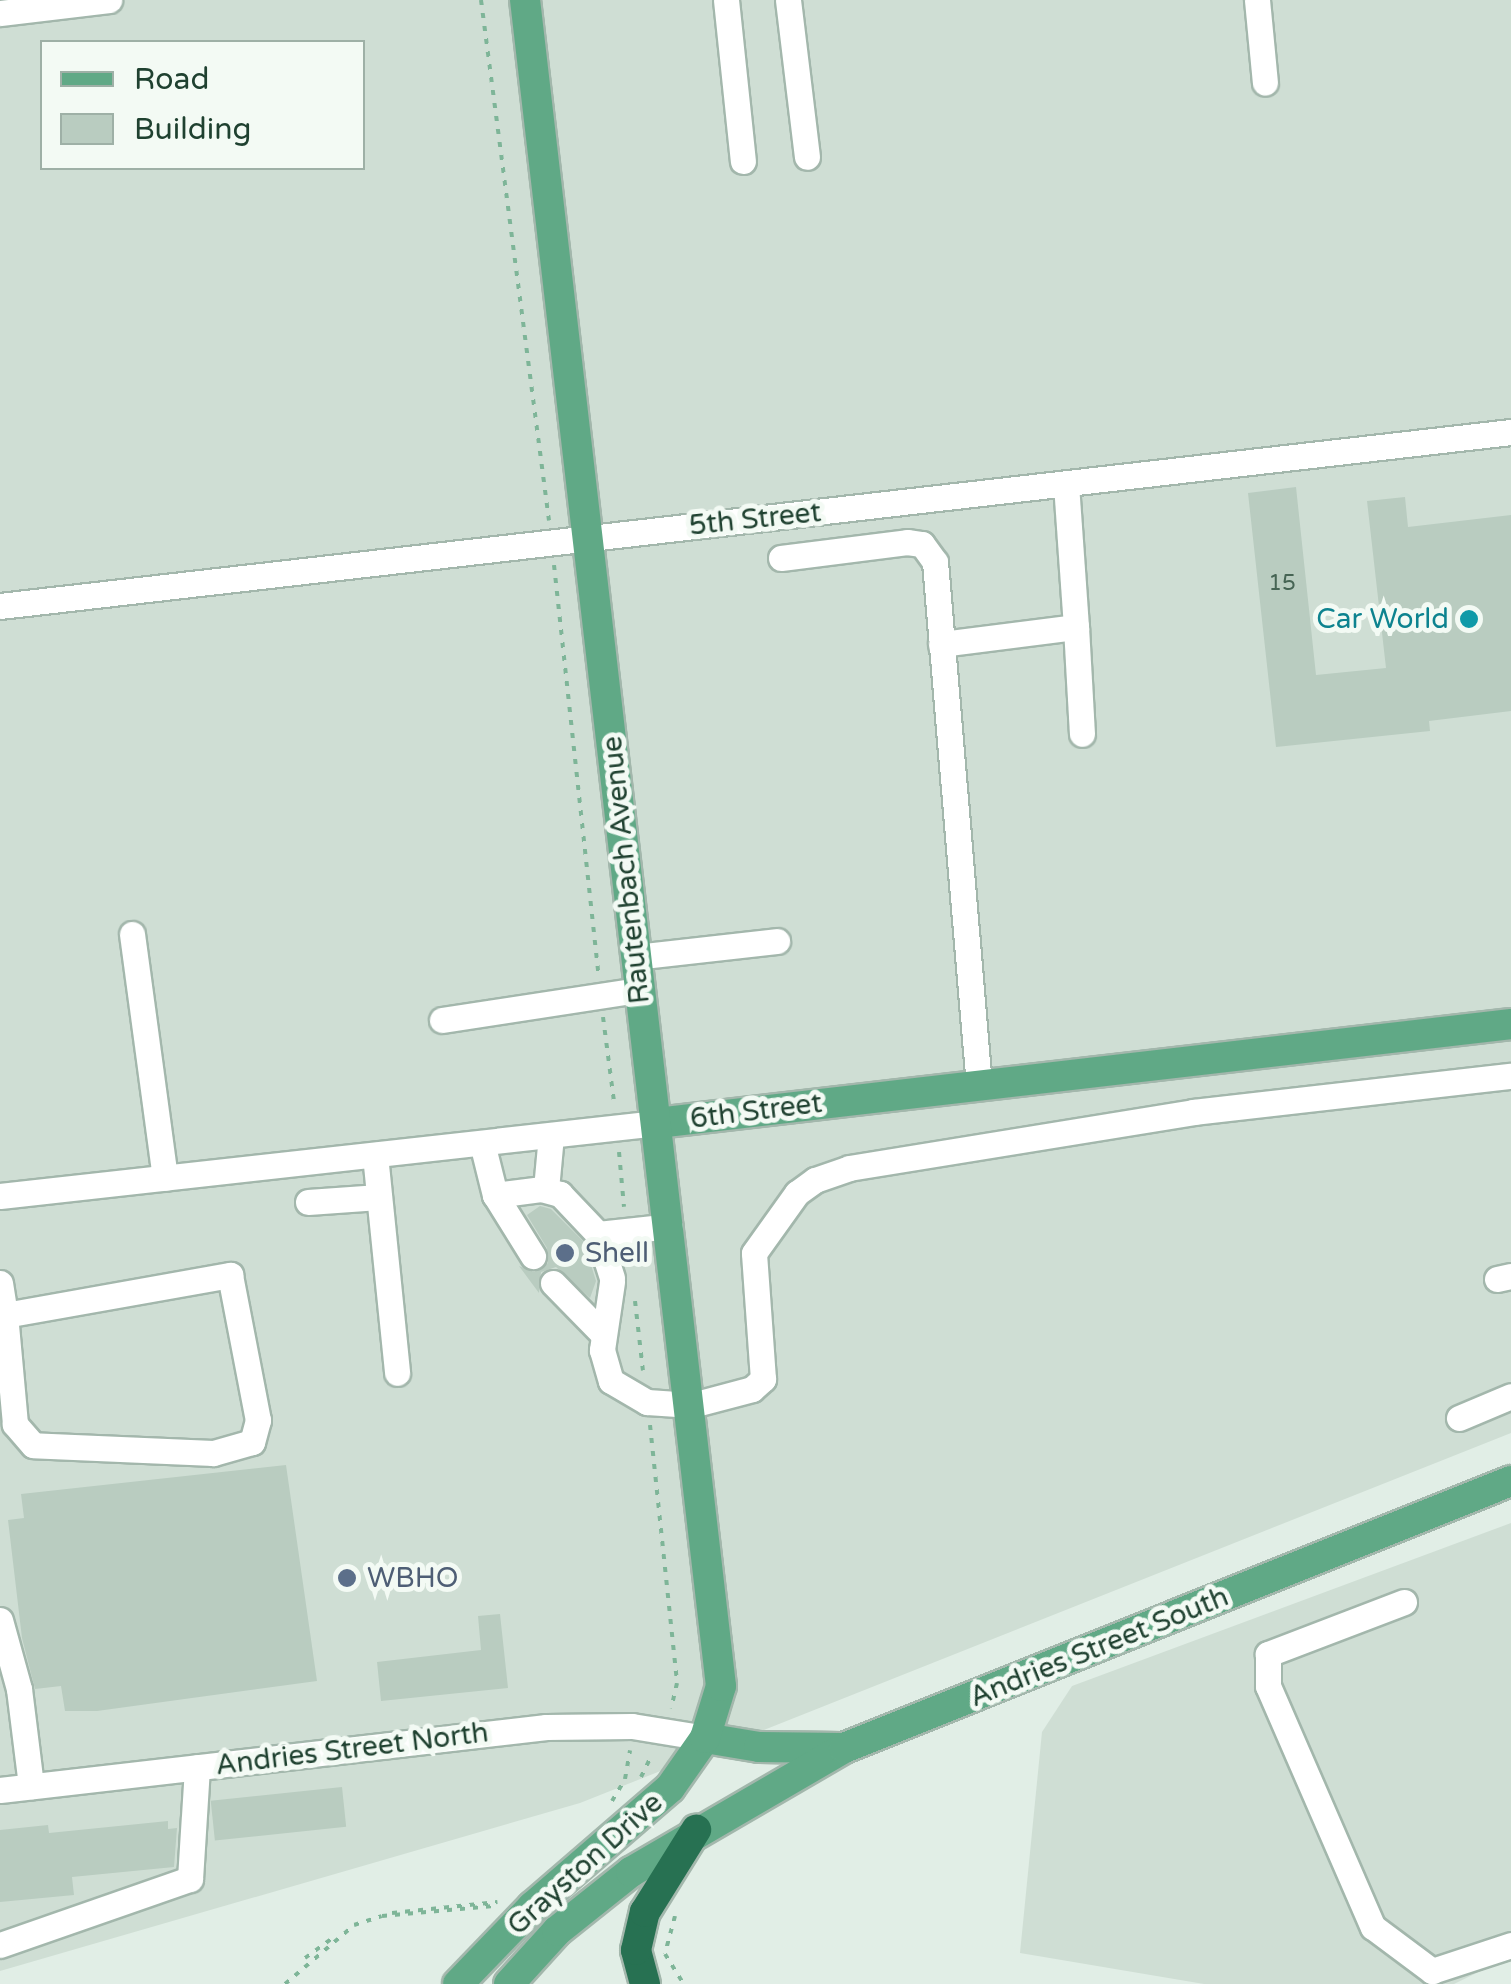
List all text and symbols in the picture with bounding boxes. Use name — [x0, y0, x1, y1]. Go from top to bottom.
legend — [40, 40, 365, 170]
text: Road — [134, 61, 209, 98]
text: Building — [134, 111, 251, 148]
street label: 5th Street — [687, 495, 823, 543]
house number: 15 — [1268, 571, 1296, 597]
place label: Car World — [1316, 602, 1449, 636]
marker: Car World — [1458, 608, 1480, 630]
street label: Rautenbach Avenue — [595, 735, 657, 1005]
street label: 6th Street — [688, 1086, 824, 1136]
place label: Shell — [585, 1236, 649, 1270]
marker: Shell — [554, 1242, 576, 1264]
place label: WBHO — [367, 1561, 459, 1595]
marker: WBHO — [336, 1567, 358, 1589]
street label: Andries Street South — [965, 1580, 1233, 1714]
street label: Andries Street North — [214, 1716, 490, 1782]
street label: Grayston Drive — [501, 1786, 669, 1942]

